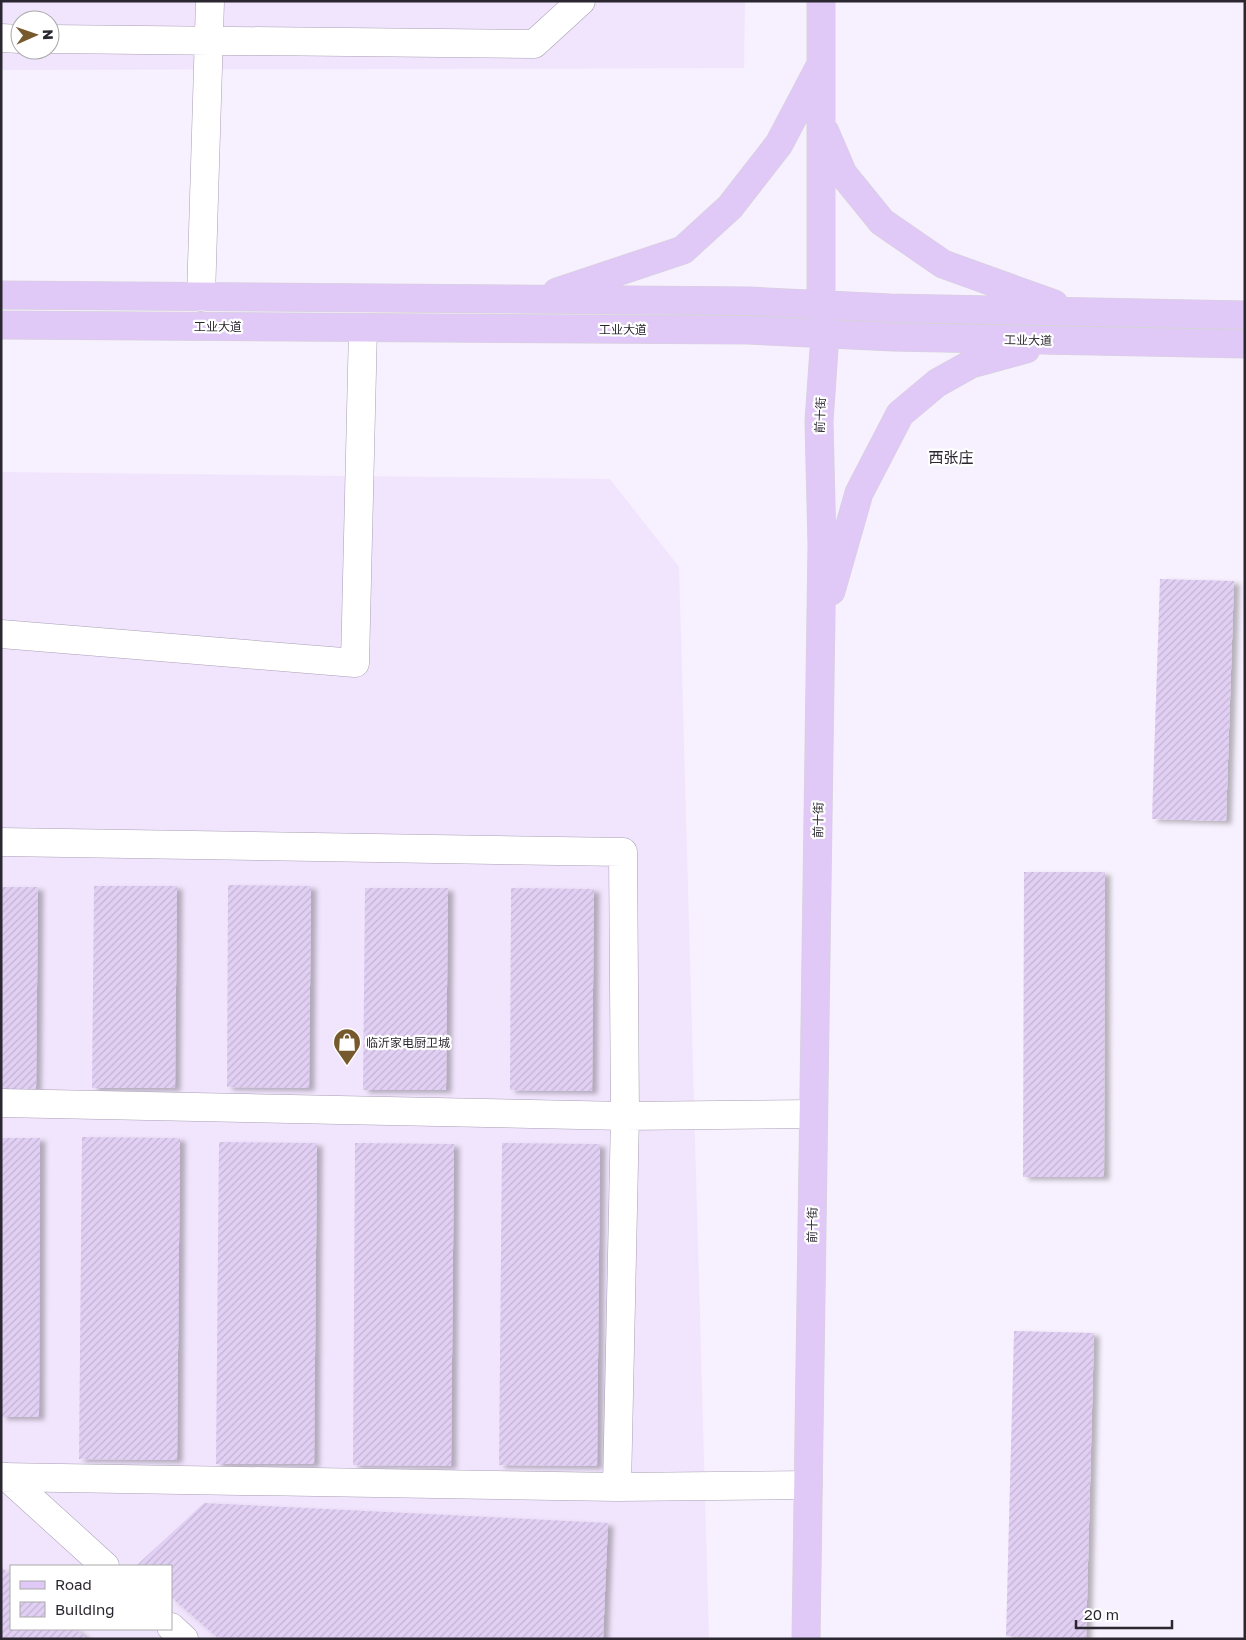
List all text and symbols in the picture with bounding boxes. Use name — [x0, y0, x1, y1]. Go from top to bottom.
north arrow — [10, 10, 60, 60]
text: N — [40, 29, 57, 40]
street label: 工业大道 — [194, 319, 242, 334]
street label: 工业大道 — [599, 322, 647, 337]
street label: 工业大道 — [1004, 332, 1052, 348]
street label: 前十街 — [812, 397, 828, 433]
district label: 西张庄 — [928, 448, 974, 466]
street label: 前十街 — [810, 802, 826, 838]
shop icon: 临沂家电厨卫城 — [332, 1027, 362, 1066]
place label: 临沂家电厨卫城 — [366, 1035, 450, 1050]
street label: 前十街 — [804, 1207, 820, 1243]
legend — [10, 1565, 172, 1630]
text: Road — [55, 1575, 92, 1593]
scale bar — [1076, 1598, 1172, 1630]
text: Building — [55, 1600, 115, 1618]
text: 20 m — [1084, 1605, 1119, 1623]

